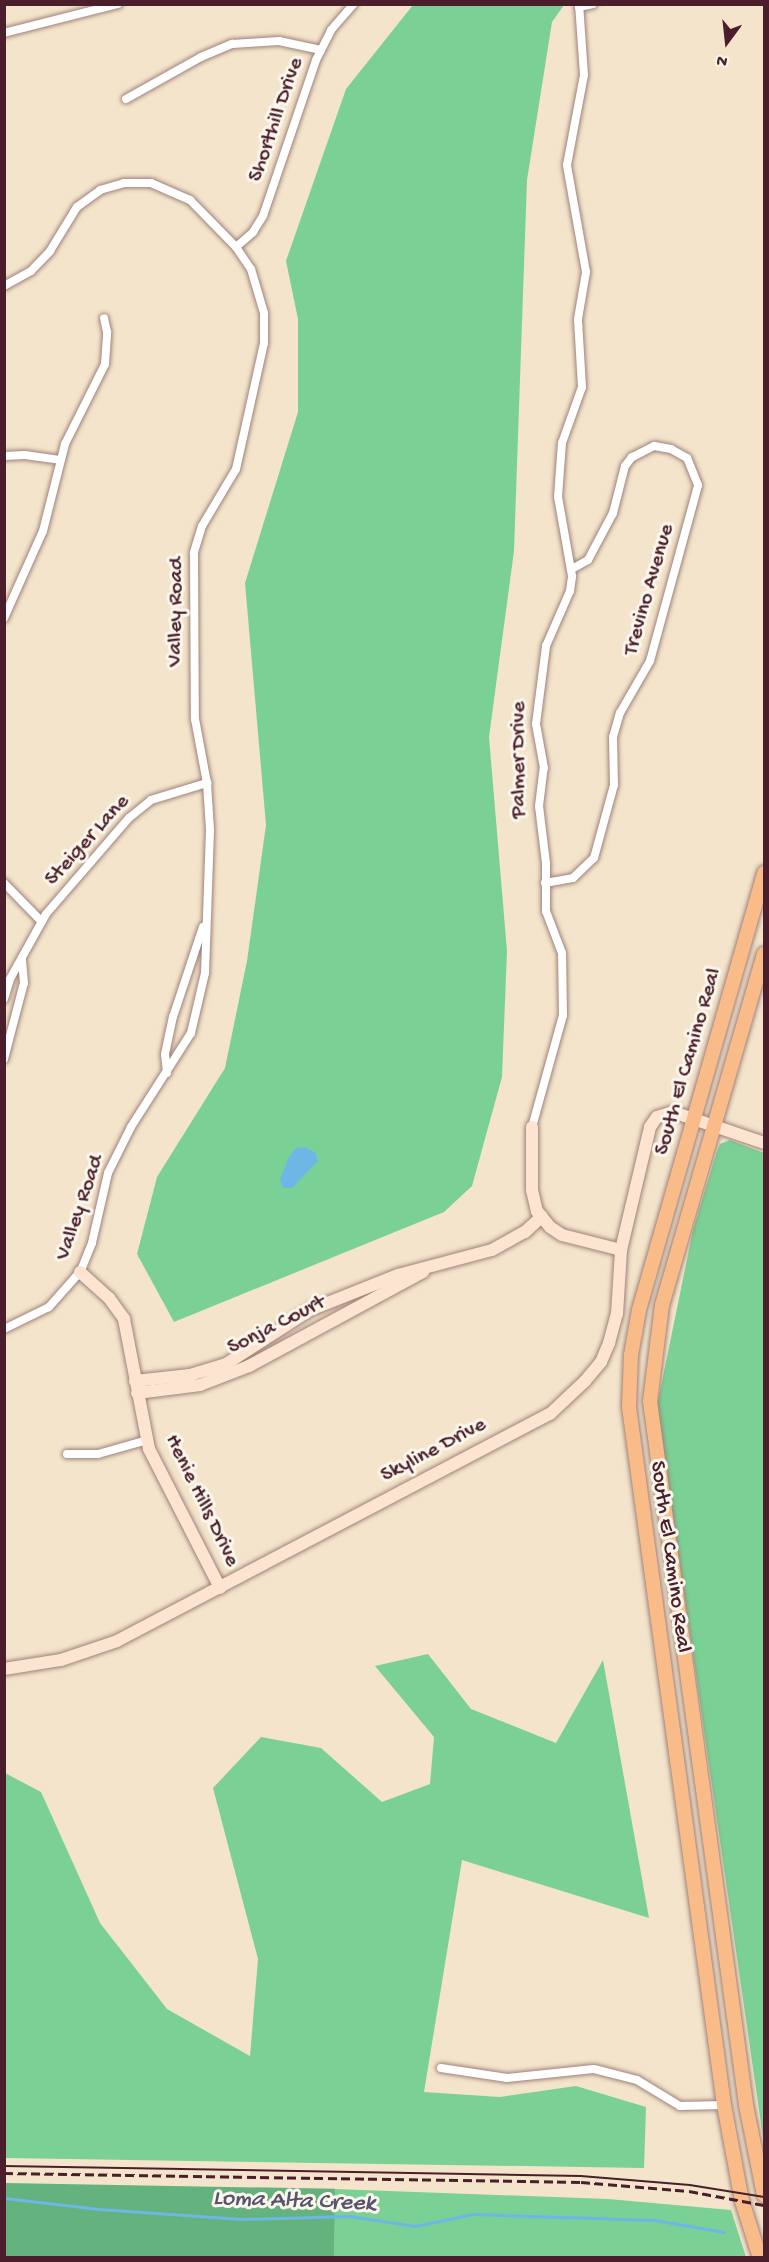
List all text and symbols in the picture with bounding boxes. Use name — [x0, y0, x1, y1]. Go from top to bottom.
north arrow — [697, 12, 757, 72]
text: N — [715, 49, 730, 70]
street label: Shorthill Drive — [243, 54, 311, 186]
street label: Trevino Avenue — [619, 521, 681, 659]
street label: Valley Road — [163, 557, 191, 667]
street label: Palmer Drive — [507, 701, 533, 819]
street label: Steiger Lane — [40, 790, 136, 892]
street label: South El Camino Real — [650, 965, 728, 1159]
street label: Valley Road — [51, 1152, 111, 1264]
street label: Sonja Court — [224, 1290, 330, 1362]
street label: Skyline Drive — [377, 1412, 491, 1490]
street label: Henie Hills Drive — [158, 1431, 244, 1571]
street label: South El Camino Real — [642, 1459, 696, 1655]
water label: Loma Alta Creek — [212, 2185, 376, 2219]

